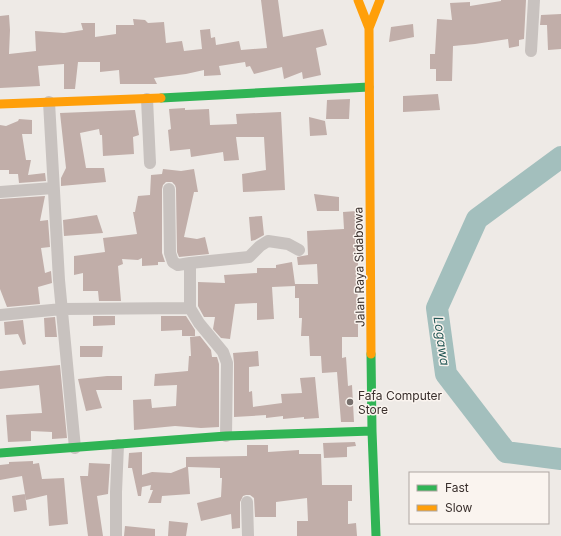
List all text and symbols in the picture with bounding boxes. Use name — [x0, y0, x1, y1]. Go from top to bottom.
street label: Jalan Raya Sidabowa — [350, 207, 368, 327]
water label: Logawa — [431, 315, 453, 367]
place label: Fafa Computer Store — [358, 388, 443, 417]
marker: Fafa Computer Store — [345, 397, 355, 407]
legend — [409, 472, 549, 524]
text: Fast — [445, 480, 469, 495]
text: Slow — [445, 500, 473, 515]

